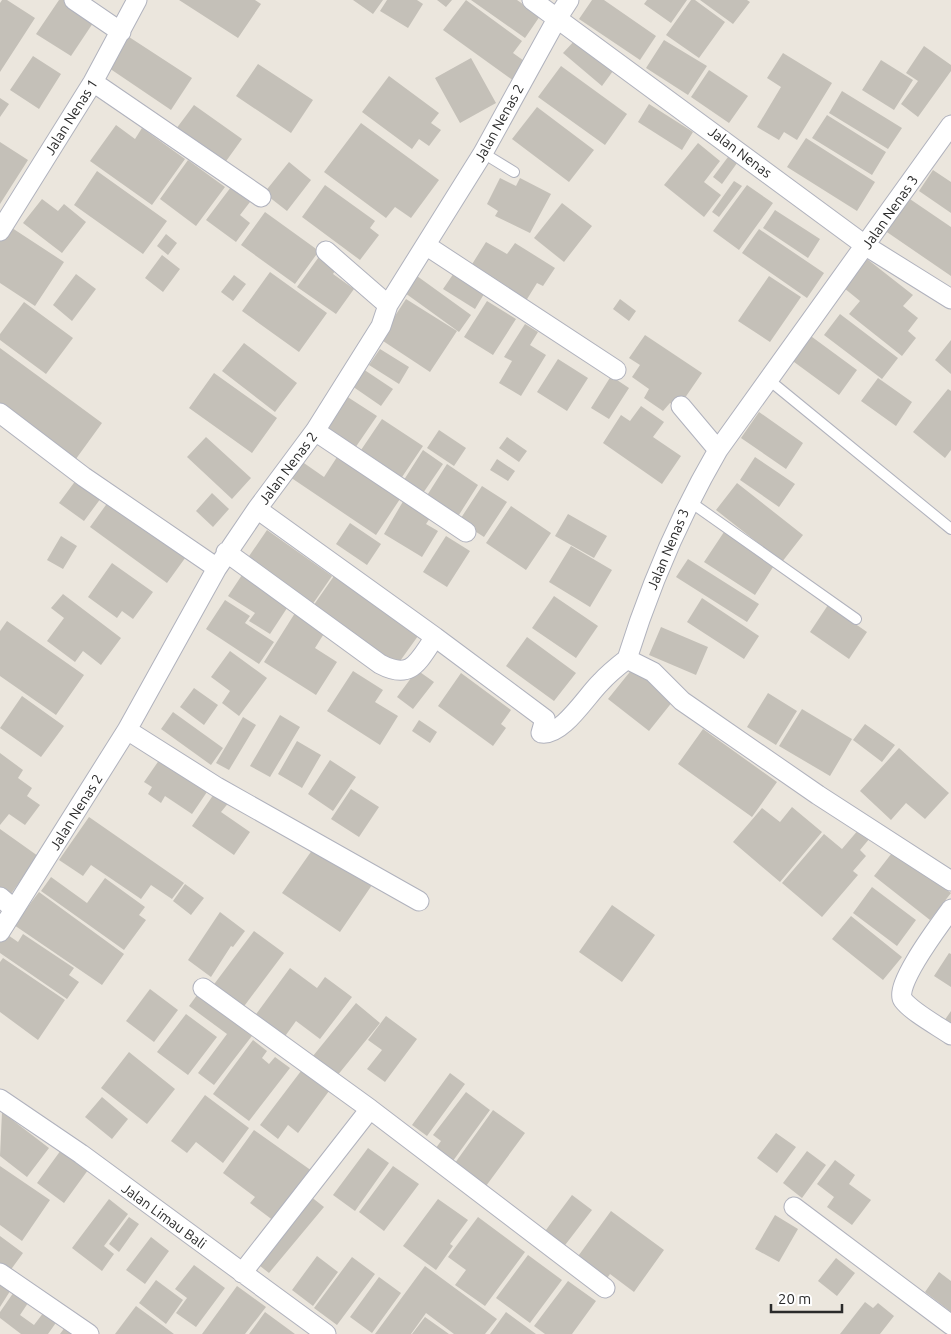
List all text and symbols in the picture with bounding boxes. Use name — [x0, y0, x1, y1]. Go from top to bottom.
street label: Jalan Nenas 1 — [41, 76, 101, 158]
street label: Jalan Nenas 2 — [471, 81, 527, 165]
street label: Jalan Nenas — [705, 123, 775, 181]
street label: Jalan Nenas 3 — [859, 172, 921, 252]
street label: Jalan Nenas 2 — [256, 429, 320, 507]
street label: Jalan Nenas 3 — [644, 506, 692, 592]
street label: Jalan Nenas 2 — [46, 771, 106, 853]
street label: Jalan Limau Bali — [119, 1180, 209, 1252]
scale bar — [771, 1282, 842, 1314]
text: 20 m — [778, 1290, 811, 1307]

